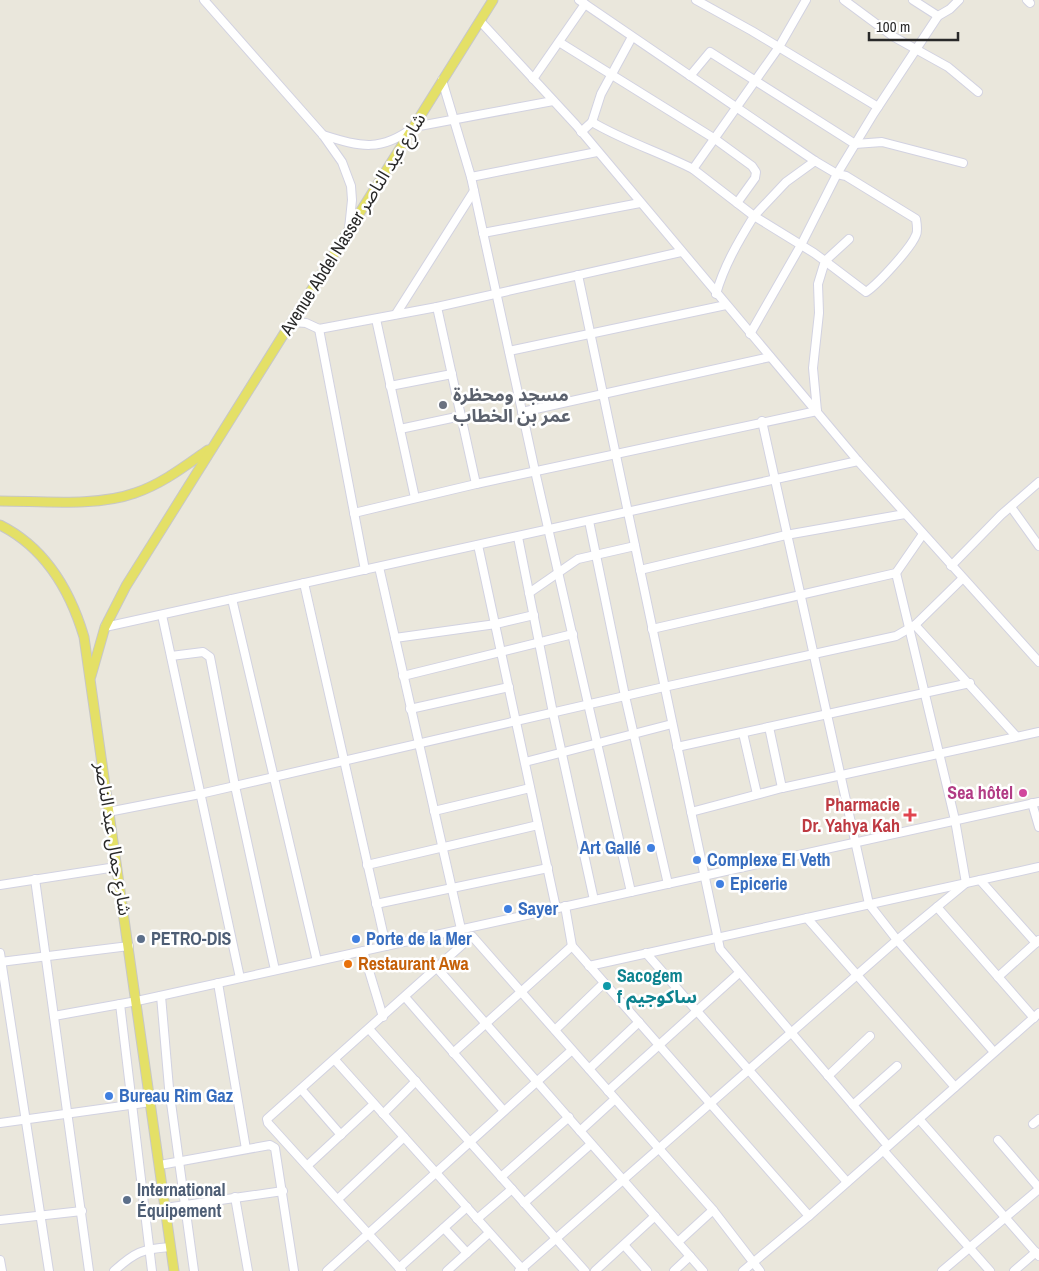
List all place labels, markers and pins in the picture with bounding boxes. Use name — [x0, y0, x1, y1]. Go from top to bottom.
place label: مسجد ومحظرة عمر بن الخطاب — [453, 382, 571, 428]
marker: مسجد ومحظرة عمر بن الخطاب — [437, 399, 449, 411]
place label: Sea hôtel — [947, 780, 1013, 805]
marker: Sea hôtel — [1017, 787, 1029, 799]
place label: Pharmacie Dr. Yahya Kah — [802, 792, 900, 838]
marker: Pharmacie Dr. Yahya Kah — [904, 809, 916, 821]
place label: Art Gallé — [579, 835, 641, 860]
marker: Art Gallé — [645, 842, 657, 854]
place label: Complexe El Veth — [707, 847, 831, 872]
marker: Complexe El Veth — [691, 854, 703, 866]
place label: Epicerie — [730, 871, 787, 896]
marker: Epicerie — [714, 878, 726, 890]
place label: Sayer — [518, 896, 558, 921]
marker: Sayer — [502, 903, 514, 915]
place label: PETRO-DIS — [151, 926, 232, 951]
place label: Porte de la Mer — [366, 926, 472, 951]
marker: PETRO-DIS — [135, 933, 147, 945]
marker: Porte de la Mer — [350, 933, 362, 945]
place label: Restaurant Awa — [358, 951, 470, 976]
marker: Restaurant Awa — [342, 958, 354, 970]
place label: Sacogem f ساكوجيم — [617, 963, 697, 1010]
marker: Sacogem f ساكوجيم — [601, 980, 613, 992]
place label: Bureau Rim Gaz — [119, 1083, 234, 1108]
marker: Bureau Rim Gaz — [103, 1090, 115, 1102]
place label: International Équipement — [137, 1177, 226, 1223]
marker: International Équipement — [121, 1194, 133, 1206]

